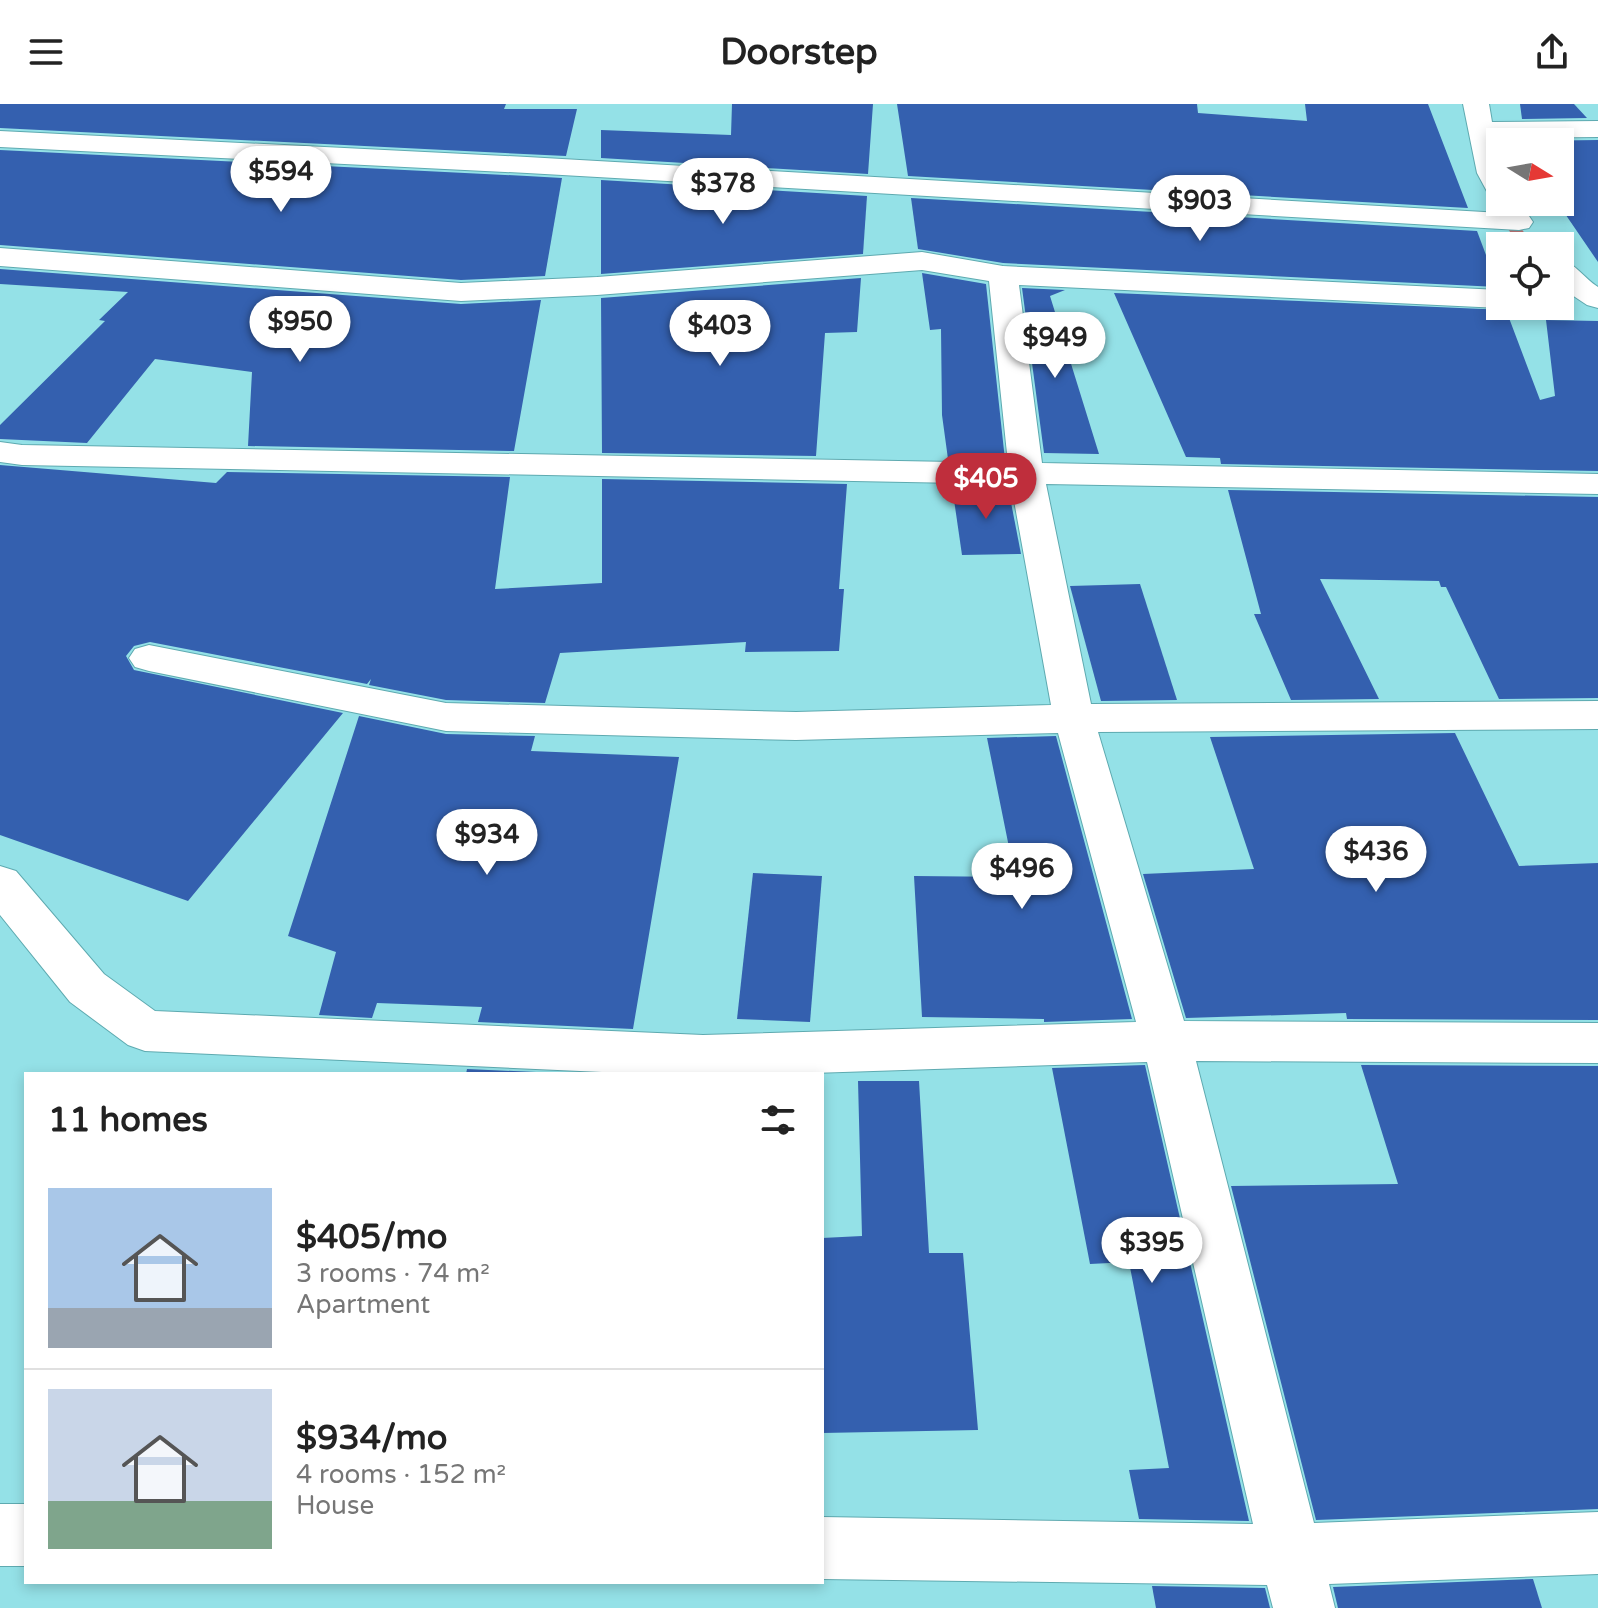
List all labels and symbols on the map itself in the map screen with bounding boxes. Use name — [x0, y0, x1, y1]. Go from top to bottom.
north arrow — [1486, 128, 1574, 216]
pin: $594 — [234, 146, 328, 214]
pin: $378 — [676, 158, 770, 226]
pin: $903 — [1153, 175, 1247, 243]
pin: $950 — [253, 296, 347, 364]
pin: $403 — [673, 300, 767, 368]
pin: $949 — [1008, 312, 1102, 380]
pin: $405 — [939, 453, 1033, 521]
pin: $934 — [440, 809, 534, 877]
pin: $436 — [1329, 826, 1423, 894]
pin: $496 — [975, 843, 1069, 911]
pin: $395 — [1105, 1217, 1199, 1285]

